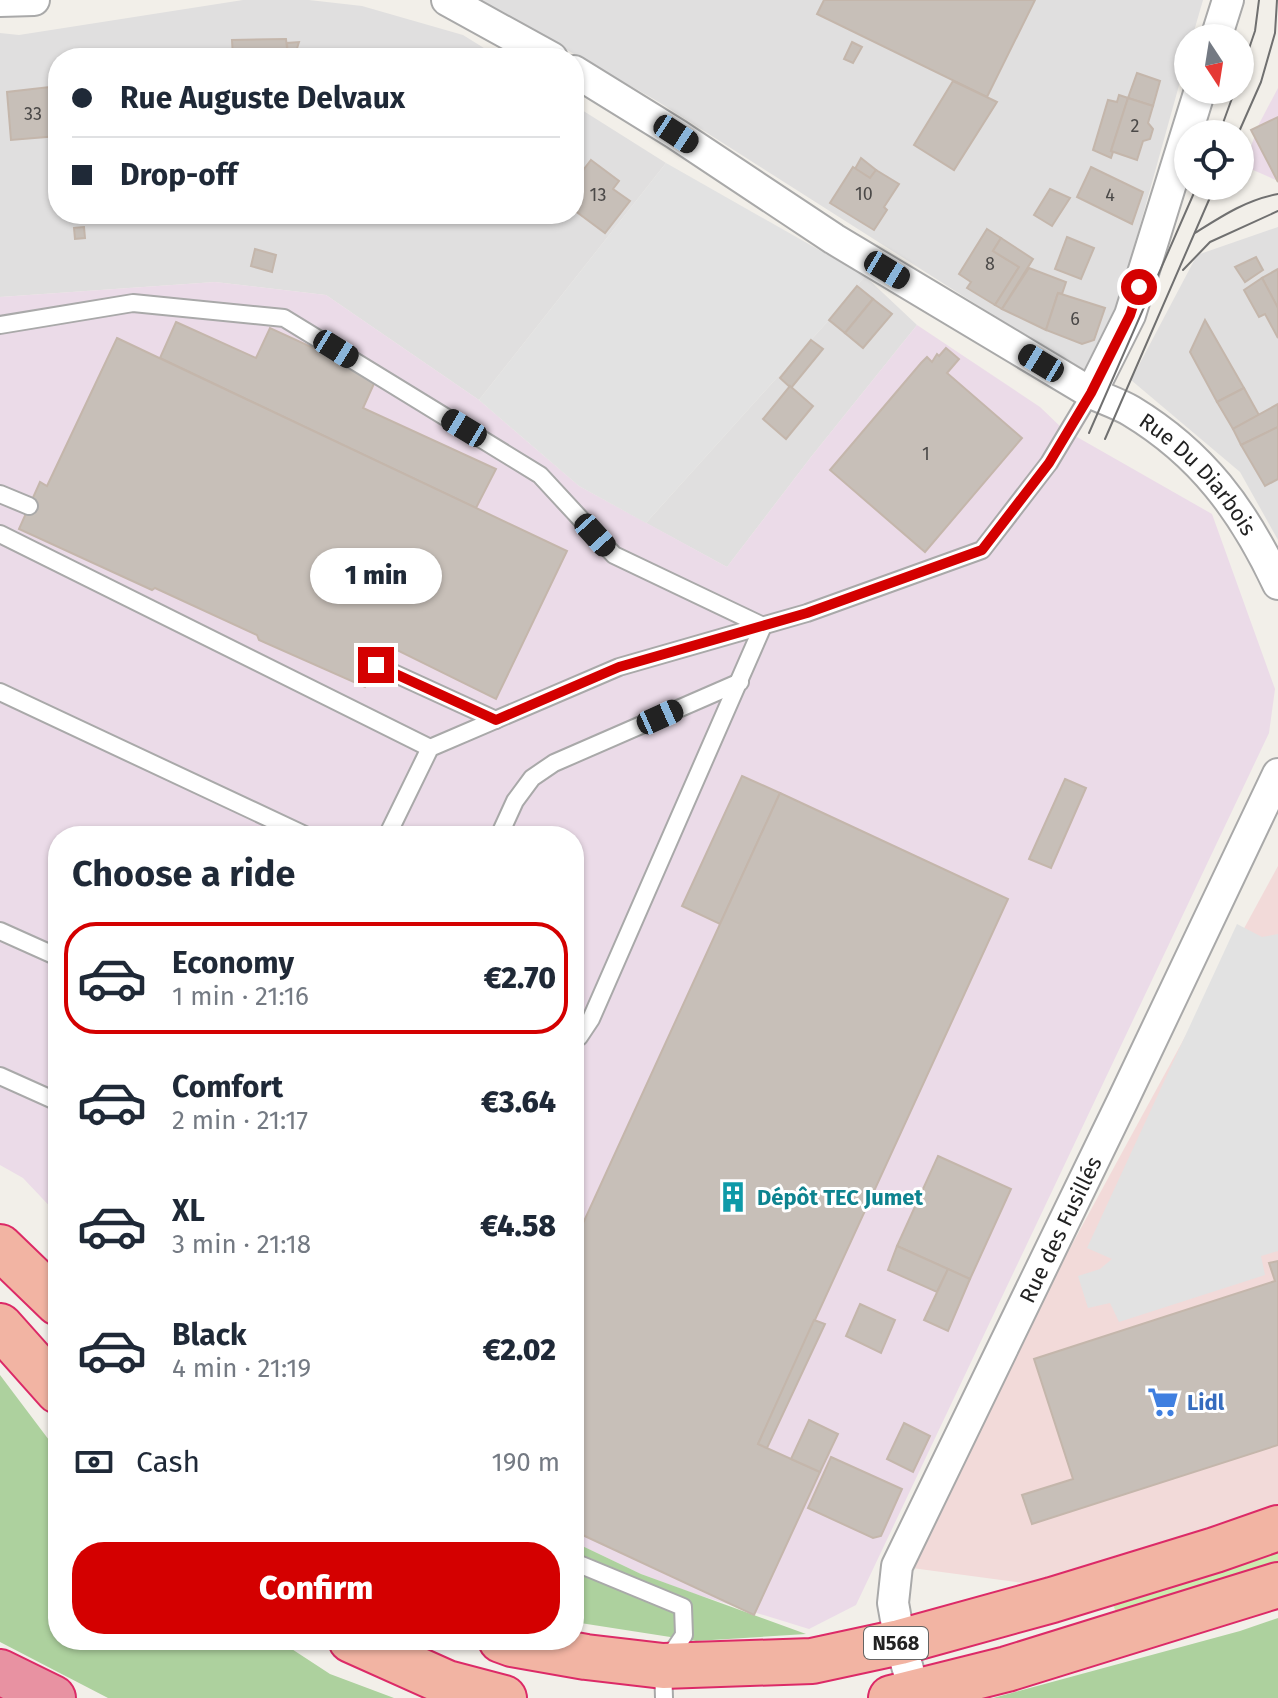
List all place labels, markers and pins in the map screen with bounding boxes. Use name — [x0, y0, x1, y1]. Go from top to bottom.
building icon: Dépôt TEC Jumet — [716, 1180, 750, 1214]
place label: Dépôt TEC Jumet — [757, 1184, 923, 1211]
supermarket icon: Lidl — [1146, 1385, 1180, 1419]
place label: Lidl — [1187, 1389, 1225, 1416]

